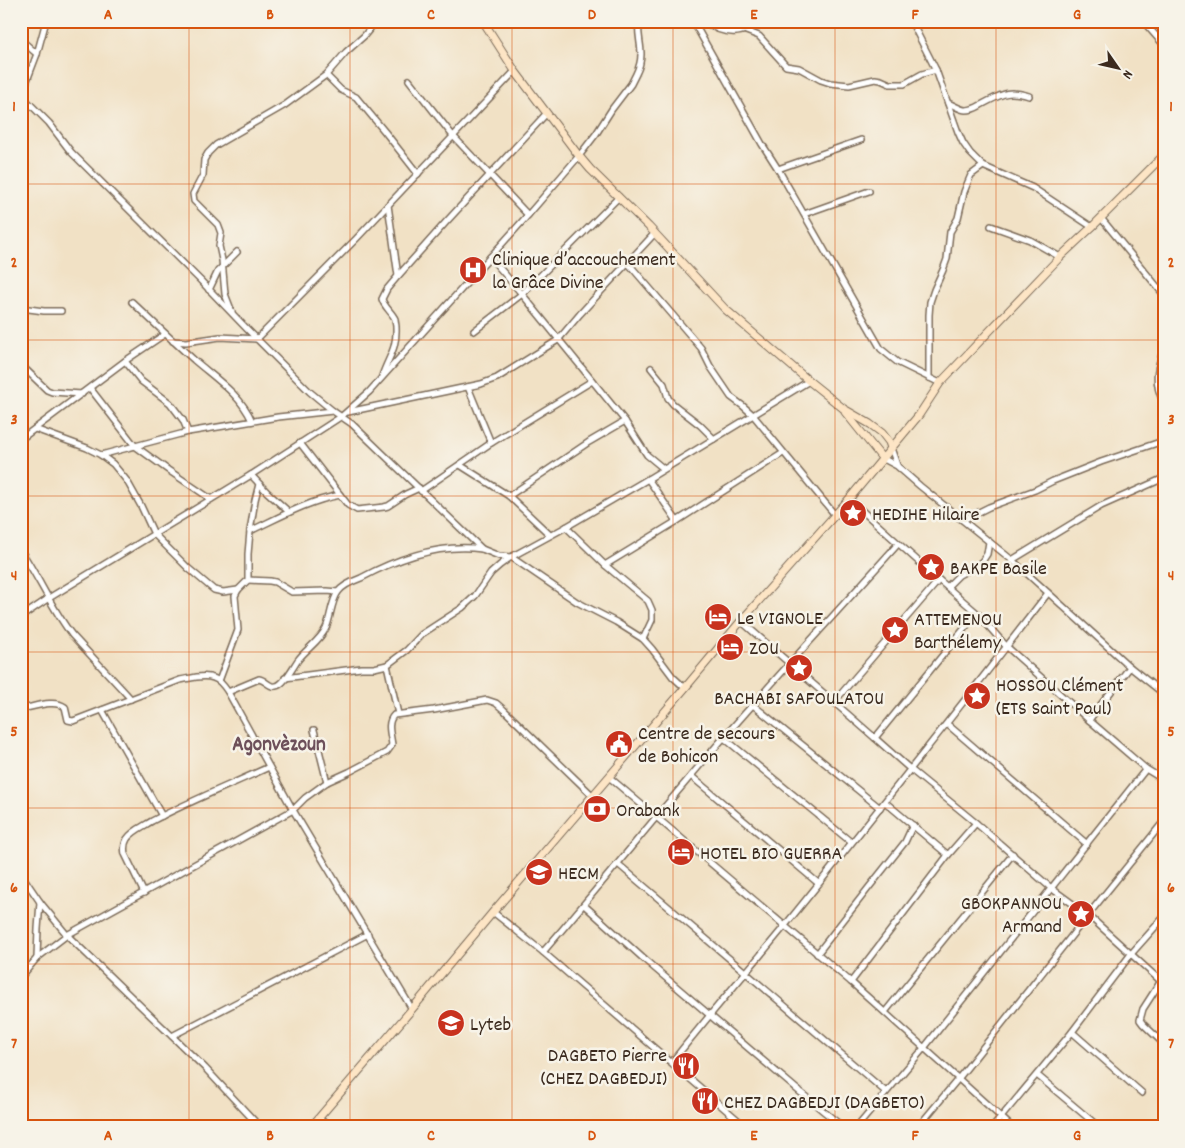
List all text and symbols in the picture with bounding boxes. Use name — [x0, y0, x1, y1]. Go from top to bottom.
text: A — [104, 4, 113, 27]
text: B — [266, 4, 274, 27]
text: C — [427, 4, 435, 27]
text: D — [588, 4, 597, 27]
text: E — [750, 4, 758, 27]
text: F — [911, 4, 919, 27]
text: G — [1073, 4, 1081, 27]
north arrow — [1092, 42, 1142, 92]
text: N — [1117, 66, 1137, 83]
text: 1 — [12, 96, 16, 119]
text: 1 — [1169, 96, 1173, 119]
place label: Clinique d’accouchement la Grâce Divine — [492, 247, 676, 298]
text: 2 — [11, 252, 18, 275]
text: 2 — [1168, 252, 1175, 275]
hospital icon: Clinique d’accouchement la Grâce Divine — [458, 255, 488, 285]
text: 3 — [10, 409, 18, 432]
text: 3 — [1167, 409, 1175, 432]
place icon: HEDIHE Hilaire — [838, 498, 868, 528]
place label: HEDIHE Hilaire — [872, 502, 980, 530]
place icon: BAKPE Basile — [916, 552, 946, 582]
place label: BAKPE Basile — [950, 556, 1047, 584]
text: 4 — [11, 565, 17, 588]
text: 4 — [1168, 565, 1174, 588]
hotel icon: Le VIGNOLE — [703, 602, 733, 632]
place label: Le VIGNOLE — [737, 606, 823, 634]
place label: ATTEMENOU Barthélemy — [914, 607, 1002, 658]
place icon: ATTEMENOU Barthélemy — [880, 615, 910, 645]
hotel icon: ZOU — [715, 632, 745, 662]
place label: ZOU — [749, 636, 779, 664]
place icon: BACHABI SAFOULATOU — [784, 653, 814, 683]
place label: HOSSOU Clément (ETS Saint Paul) — [996, 673, 1123, 724]
place icon: HOSSOU Clément (ETS Saint Paul) — [962, 681, 992, 711]
place label: BACHABI SAFOULATOU — [714, 686, 884, 714]
text: 5 — [10, 721, 18, 744]
place label: Centre de secours de Bohicon — [638, 721, 775, 772]
text: 5 — [1167, 721, 1175, 744]
public building icon: Centre de secours de Bohicon — [604, 729, 634, 759]
district label: Agonvèzoun — [232, 731, 326, 761]
bank icon: Orabank — [582, 794, 612, 824]
place label: Orabank — [616, 798, 680, 826]
hotel icon: HOTEL BIO GUERRA — [666, 837, 696, 867]
place label: HOTEL BIO GUERRA — [700, 841, 843, 869]
school or university icon: HECM — [524, 857, 554, 887]
place label: HECM — [558, 861, 599, 889]
text: 6 — [10, 877, 18, 900]
text: 6 — [1167, 877, 1175, 900]
place label: GBOKPANNOU Armand — [961, 891, 1062, 942]
place icon: GBOKPANNOU Armand — [1066, 899, 1096, 929]
school or university icon: Lyteb — [436, 1008, 466, 1038]
place label: Lyteb — [470, 1012, 511, 1040]
text: 7 — [11, 1033, 17, 1056]
text: 7 — [1168, 1033, 1174, 1056]
place label: DAGBETO Pierre (CHEZ DAGBEDJI) — [541, 1043, 667, 1094]
restaurant icon: DAGBETO Pierre (CHEZ DAGBEDJI) — [671, 1051, 701, 1081]
restaurant icon: CHEZ DAGBEDJI (DAGBETO) — [690, 1086, 720, 1116]
place label: CHEZ DAGBEDJI (DAGBETO) — [724, 1090, 924, 1118]
text: A — [104, 1125, 113, 1148]
text: B — [266, 1125, 274, 1148]
text: C — [427, 1125, 435, 1148]
text: D — [588, 1125, 597, 1148]
text: E — [750, 1125, 758, 1148]
text: F — [911, 1125, 919, 1148]
text: G — [1073, 1125, 1081, 1148]

